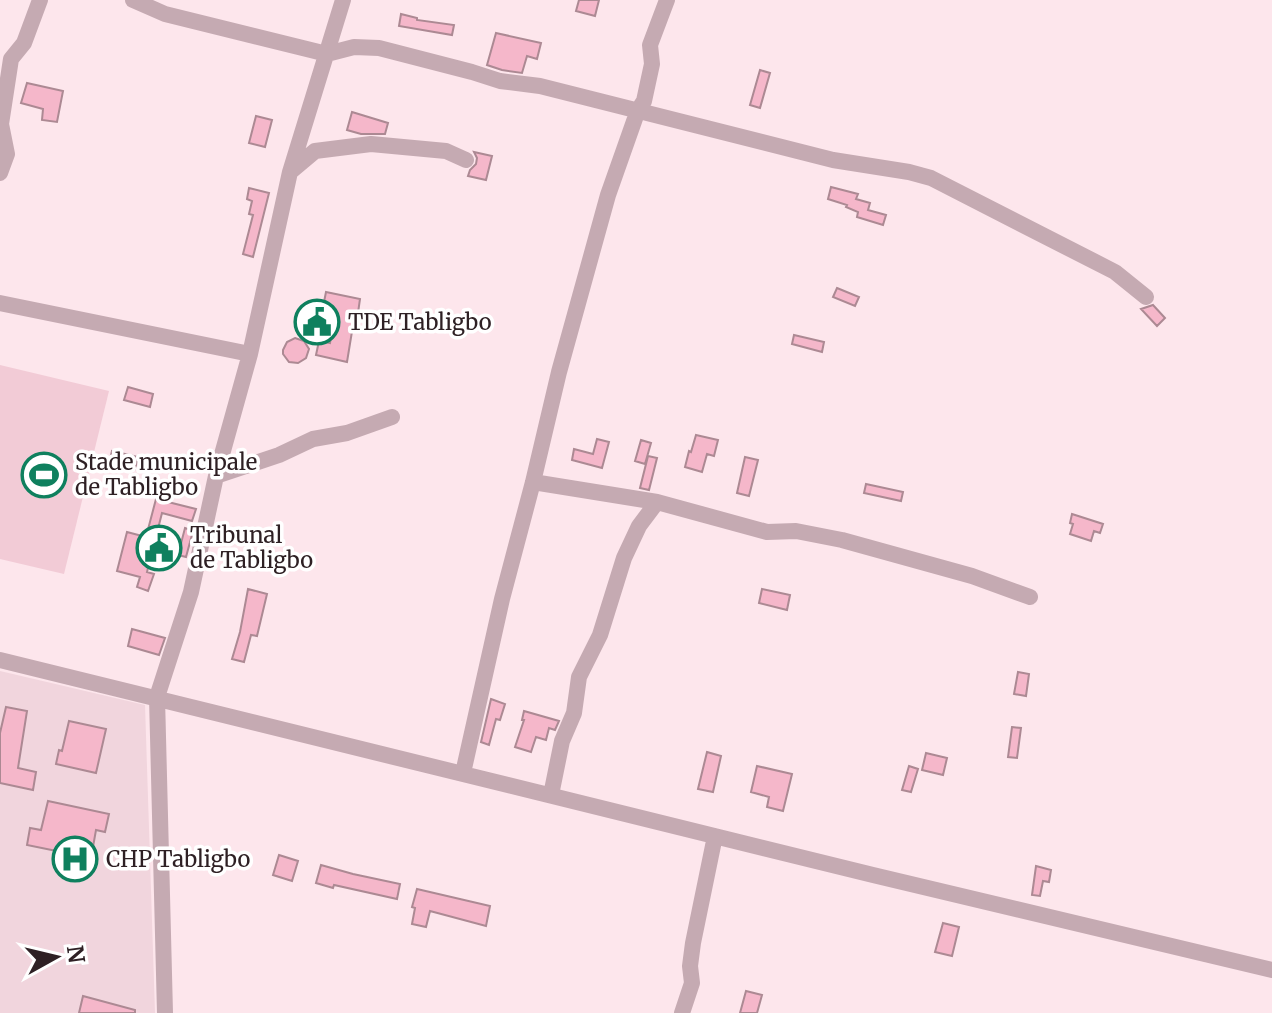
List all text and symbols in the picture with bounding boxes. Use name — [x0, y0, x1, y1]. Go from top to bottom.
public building icon: TDE Tabligbo — [293, 298, 341, 346]
place label: TDE Tabligbo — [348, 308, 492, 336]
place label: Stade municipale de Tabligbo — [75, 448, 257, 501]
sports icon: Stade municipale de Tabligbo — [20, 451, 68, 499]
place label: Tribunal de Tabligbo — [190, 521, 313, 574]
public building icon: Tribunal de Tabligbo — [135, 524, 183, 572]
hospital icon: CHP Tabligbo — [51, 835, 99, 883]
place label: CHP Tabligbo — [106, 845, 250, 873]
north arrow — [16, 917, 96, 997]
text: N — [61, 944, 91, 965]

